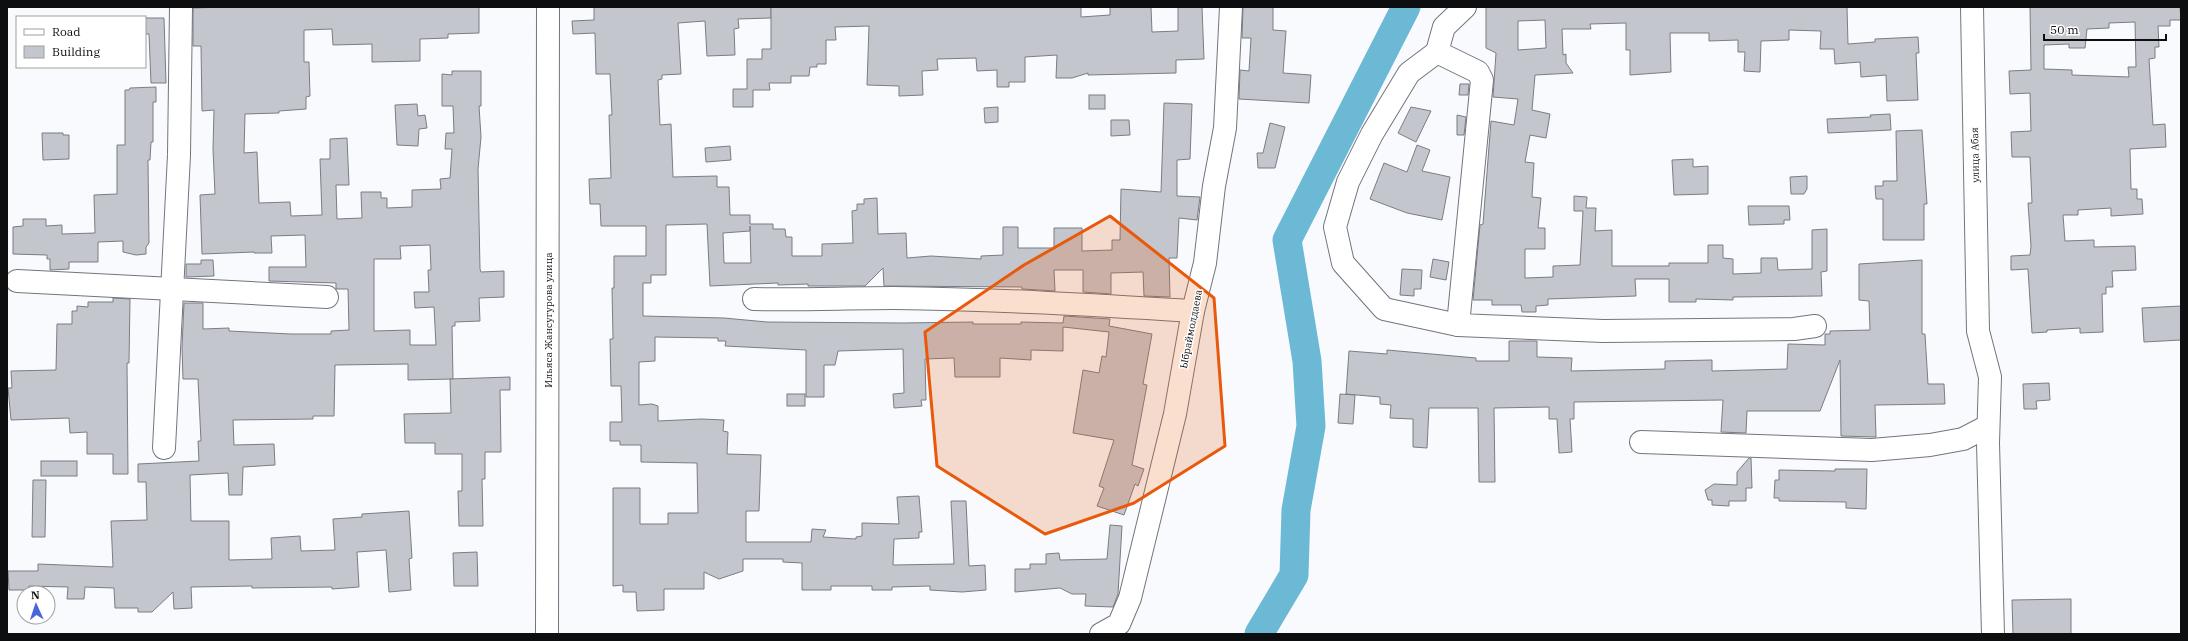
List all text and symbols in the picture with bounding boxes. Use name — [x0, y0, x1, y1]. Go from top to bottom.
legend — [16, 16, 146, 68]
scale bar — [2044, 16, 2166, 42]
text: 50 m — [2050, 22, 2079, 37]
text: Road — [52, 24, 81, 39]
text: Building — [52, 44, 100, 59]
street label: улица Абая — [1968, 127, 1982, 183]
street label: Ильяса Жансугурова улица — [542, 252, 555, 388]
street label: Ыбраймолдаева — [1177, 288, 1205, 370]
north arrow — [16, 585, 56, 625]
text: N — [31, 588, 40, 602]

